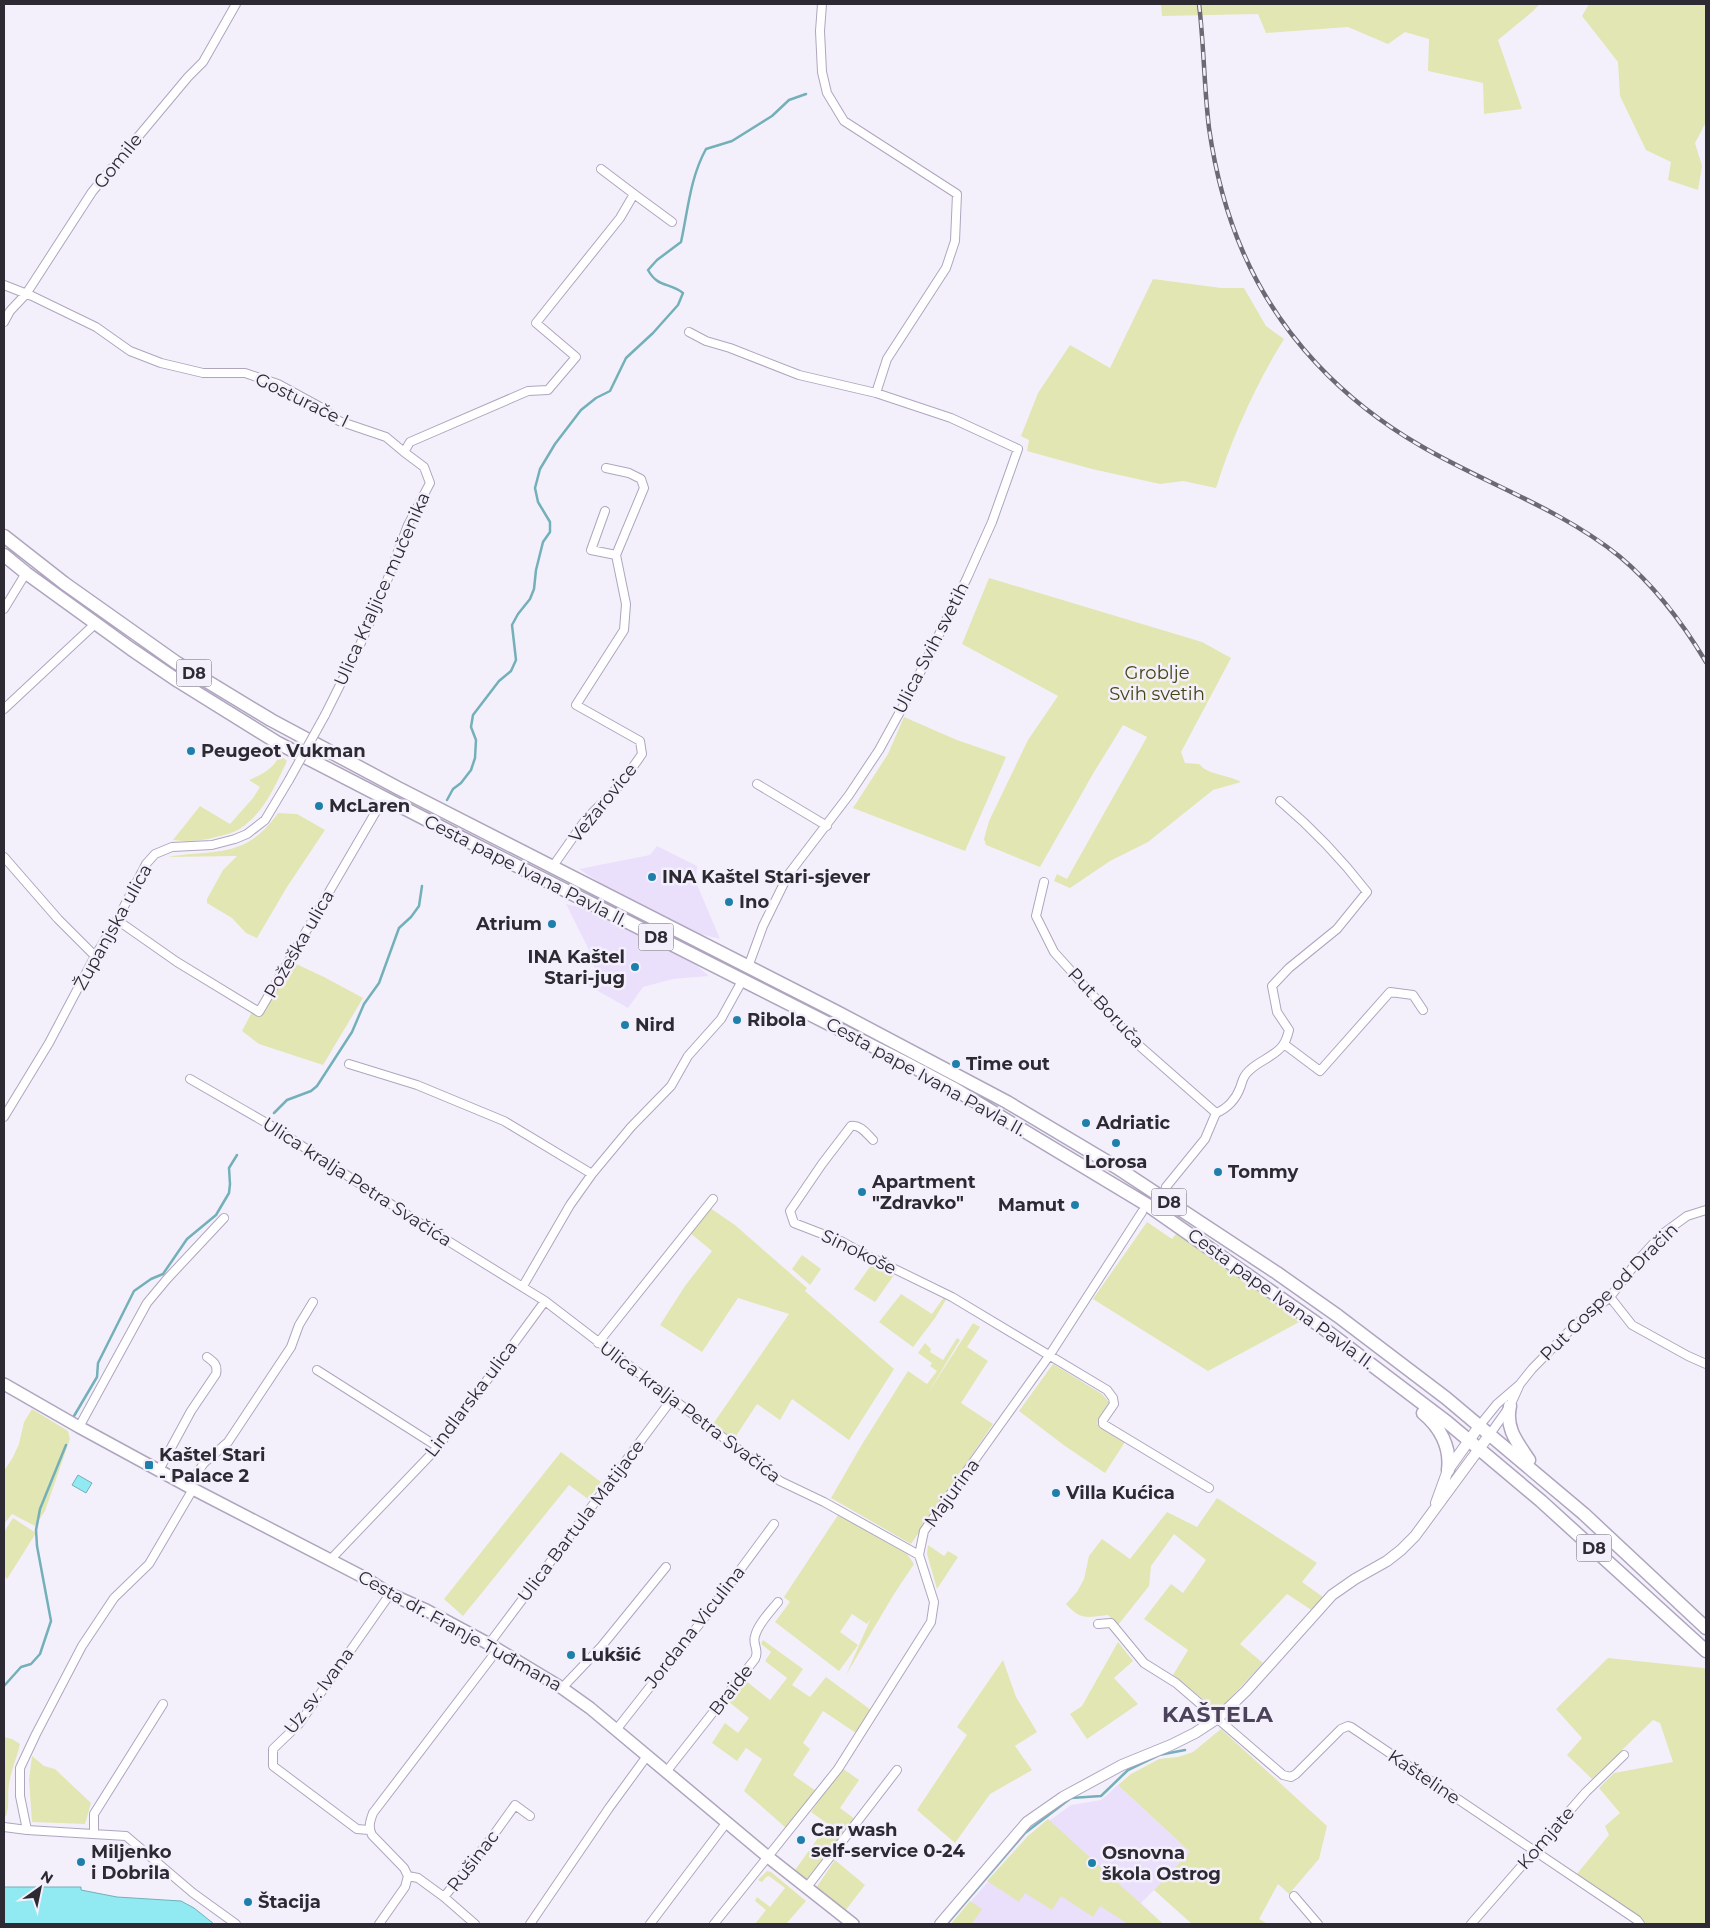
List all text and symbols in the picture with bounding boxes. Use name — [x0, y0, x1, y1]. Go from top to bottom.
street label: Gomile — [89, 129, 147, 193]
street label: Gosturače I — [252, 368, 352, 432]
street label: Ulica Kraljice mučenika — [329, 489, 435, 689]
street label: Ulica Svih svetih — [888, 578, 974, 718]
road number: D8 — [176, 660, 212, 686]
park label: Groblje Svih svetih — [1109, 662, 1205, 705]
place label: Peugeot Vukman — [201, 740, 366, 762]
marker: Peugeot Vukman — [185, 745, 197, 757]
street label: Vežarovice — [564, 759, 642, 847]
place label: McLaren — [329, 795, 410, 817]
marker: McLaren — [313, 800, 325, 812]
street label: Cesta pape Ivana Pavla II. — [421, 810, 631, 932]
street label: Županjska ulica — [69, 860, 157, 994]
place label: INA Kaštel Stari-sjever — [662, 866, 871, 888]
marker: INA Kaštel Stari-sjever — [646, 871, 658, 883]
street label: Požeška ulica — [259, 886, 339, 1002]
place label: Ino — [739, 891, 769, 913]
marker: Ino — [723, 896, 735, 908]
place label: Atrium — [475, 913, 542, 935]
marker: Atrium — [546, 918, 558, 930]
road number: D8 — [638, 924, 674, 950]
place label: INA Kaštel Stari-jug — [528, 946, 625, 989]
marker: INA Kaštel Stari-jug — [629, 961, 641, 973]
street label: Put Boruča — [1063, 963, 1149, 1053]
place label: Ribola — [747, 1009, 806, 1031]
street label: Cesta pape Ivana Pavla II. — [822, 1013, 1030, 1141]
place label: Nird — [635, 1014, 675, 1036]
marker: Ribola — [731, 1014, 743, 1026]
marker: Nird — [619, 1019, 631, 1031]
place label: Time out — [966, 1053, 1050, 1075]
marker: Time out — [950, 1058, 962, 1070]
street label: Ulica kralja Petra Svačića — [258, 1112, 456, 1252]
place label: Adriatic — [1095, 1112, 1171, 1134]
marker: Adriatic — [1080, 1117, 1092, 1129]
marker: Lorosa — [1110, 1137, 1122, 1149]
place label: Lorosa — [1085, 1151, 1147, 1173]
place label: Tommy — [1228, 1161, 1299, 1183]
marker: Tommy — [1212, 1166, 1224, 1178]
place label: Apartment "Zdravko" — [871, 1171, 976, 1214]
marker: Apartment "Zdravko" — [856, 1186, 868, 1198]
road number: D8 — [1152, 1188, 1186, 1216]
place label: Mamut — [998, 1194, 1065, 1216]
marker: Mamut — [1069, 1199, 1081, 1211]
street label: Put Gospe od Dračin — [1535, 1218, 1683, 1366]
street label: Sinokoše — [818, 1224, 900, 1280]
street label: Cesta pape Ivana Pavla II. — [1183, 1224, 1379, 1374]
street label: Lindlarska ulica — [420, 1337, 522, 1461]
street label: Ulica kralja Petra Svačića — [595, 1337, 785, 1487]
street label: Ulica Bartula Matijace — [513, 1436, 649, 1606]
place label: Kaštel Stari - Palace 2 — [159, 1444, 265, 1487]
street label: Majurina — [920, 1454, 984, 1532]
marker: Kaštel Stari - Palace 2 — [143, 1459, 155, 1471]
place label: Villa Kućica — [1065, 1482, 1175, 1504]
marker: Villa Kućica — [1050, 1487, 1062, 1499]
road number: D8 — [1576, 1535, 1612, 1562]
street label: Jordana Viculina — [640, 1561, 750, 1693]
street label: Cesta dr. Franje Tuđmana — [354, 1566, 566, 1696]
street label: Uz sv. Ivana — [279, 1643, 359, 1739]
place label: Lukšić — [581, 1644, 642, 1666]
marker: Lukšić — [565, 1649, 577, 1661]
street label: Braide — [704, 1660, 758, 1720]
district label: KAŠTELA — [1162, 1701, 1274, 1728]
street label: Kašteline — [1384, 1745, 1464, 1809]
street label: Komjate — [1513, 1802, 1579, 1874]
place label: Car wash self-service 0-24 — [811, 1819, 966, 1862]
street label: Rušinac — [442, 1826, 504, 1896]
marker: Car wash self-service 0-24 — [795, 1834, 807, 1846]
place label: Miljenko i Dobrila — [91, 1841, 172, 1884]
place label: Osnovna škola Ostrog — [1102, 1842, 1221, 1885]
marker: Miljenko i Dobrila — [75, 1856, 87, 1868]
marker: Osnovna škola Ostrog — [1086, 1857, 1098, 1869]
north arrow — [15, 1863, 65, 1913]
text: N — [37, 1866, 57, 1888]
place label: Štacija — [258, 1891, 321, 1913]
marker: Štacija — [242, 1896, 254, 1908]

